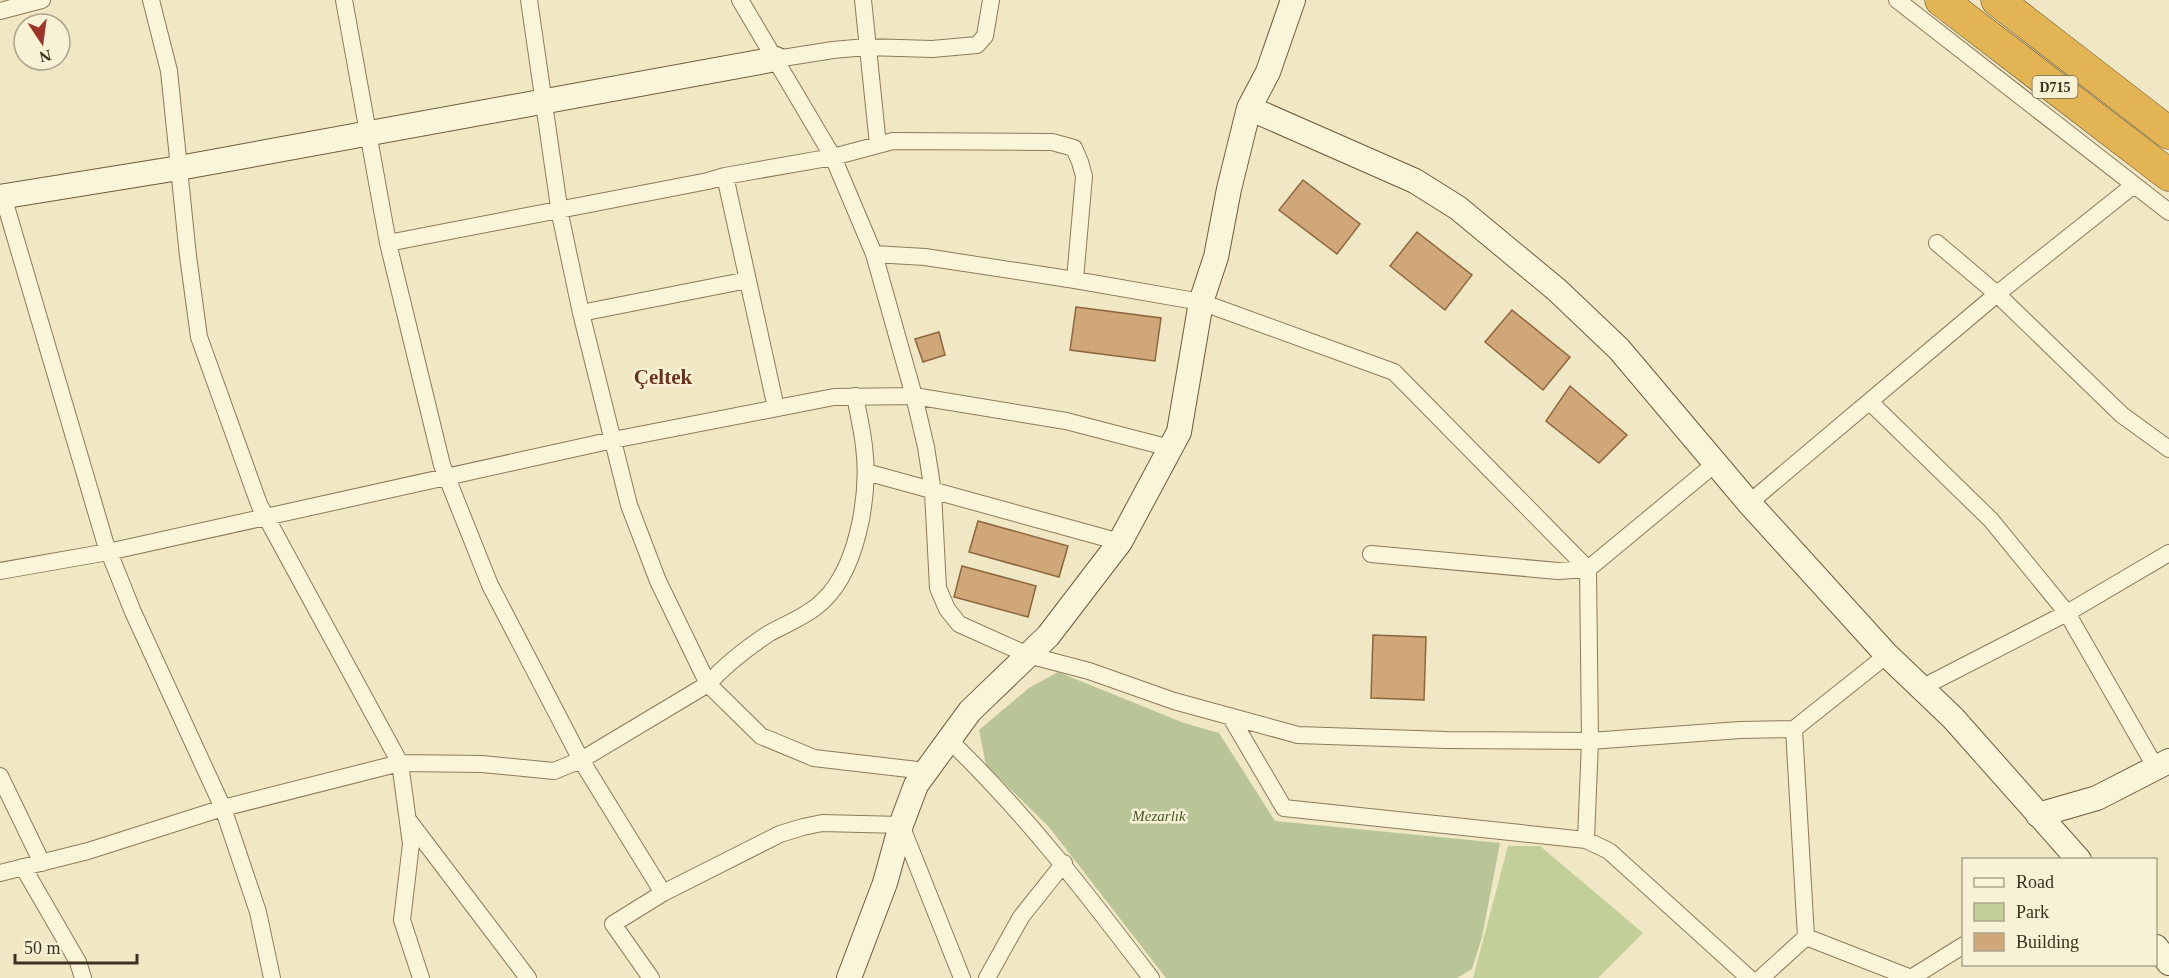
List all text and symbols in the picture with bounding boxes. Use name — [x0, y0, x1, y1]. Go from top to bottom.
north arrow — [12, 12, 72, 72]
text: N — [37, 47, 53, 66]
road number: D715 — [2032, 76, 2078, 98]
district label: Çeltek — [634, 365, 692, 389]
park label: Mezarlık — [1131, 808, 1186, 824]
legend — [1962, 858, 2157, 966]
text: Road — [2016, 872, 2054, 892]
text: Park — [2016, 902, 2049, 922]
scale bar — [15, 927, 136, 965]
text: Building — [2016, 932, 2079, 952]
text: 50 m — [24, 938, 61, 958]

